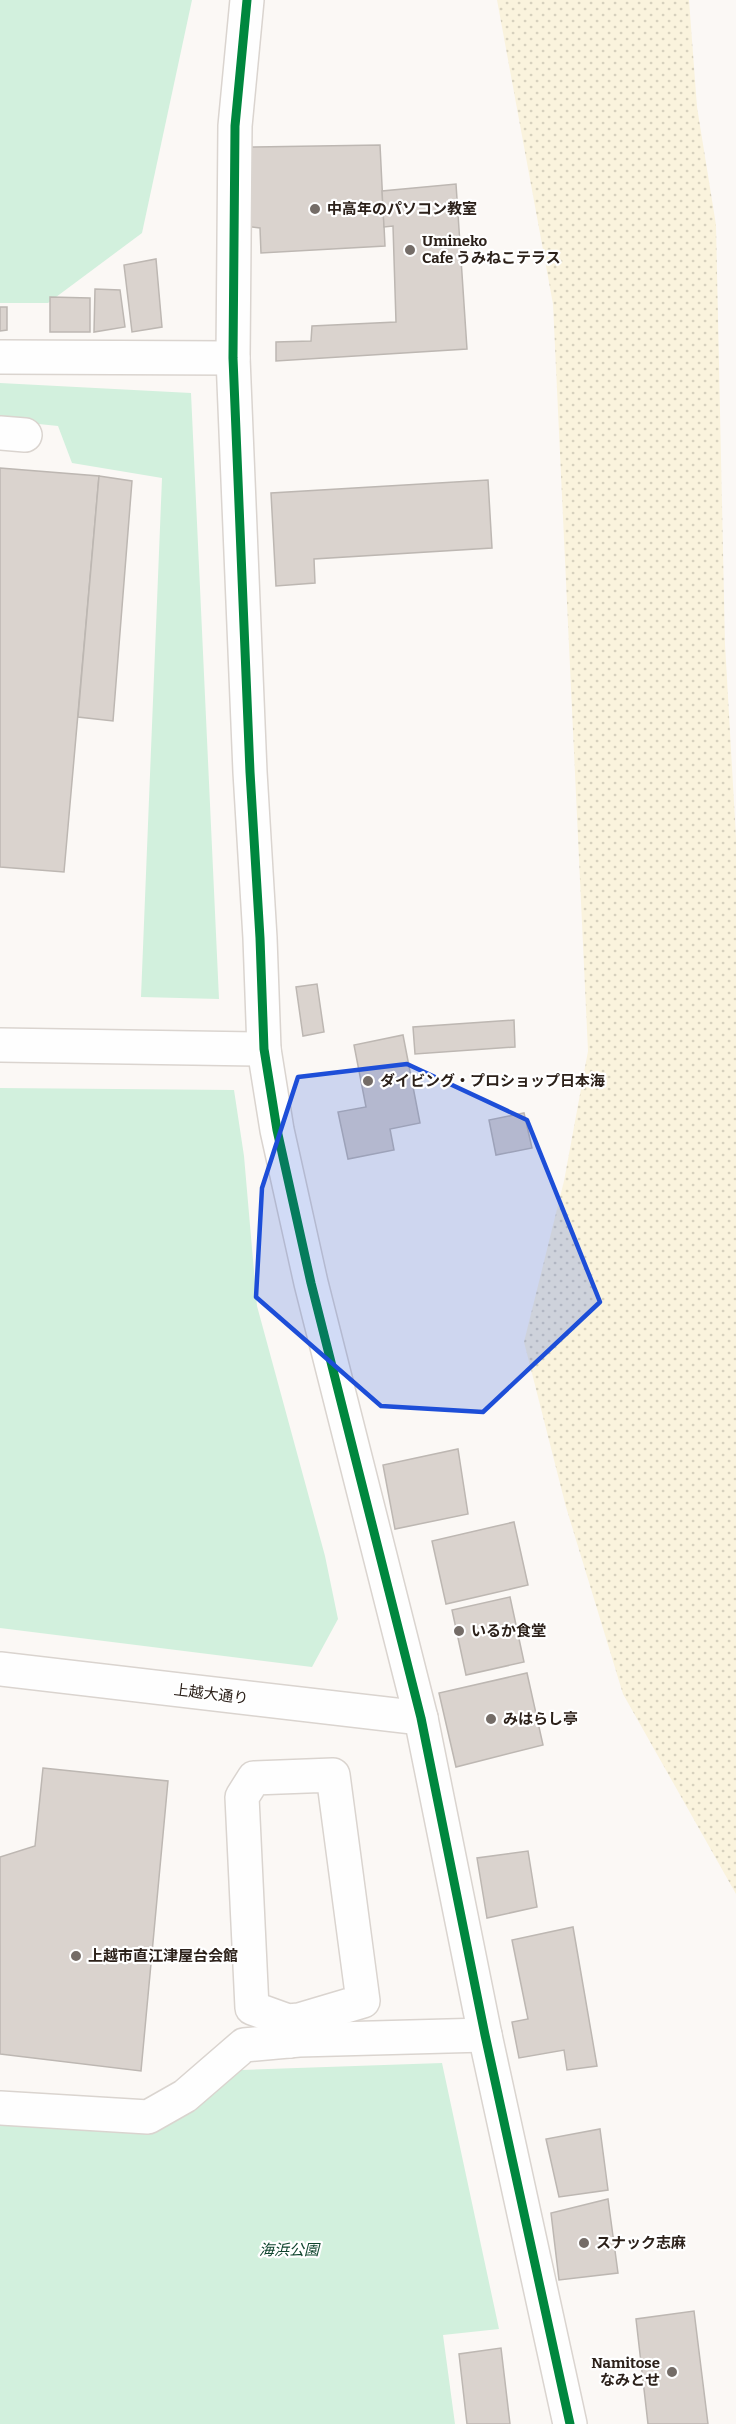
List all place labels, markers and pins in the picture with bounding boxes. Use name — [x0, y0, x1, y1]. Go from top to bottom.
place label: 中高年のパソコン教室 — [327, 200, 477, 218]
marker: 中高年のパソコン教室 — [308, 202, 322, 216]
place label: Umineko Cafe うみねこテラス — [422, 232, 561, 267]
marker: Umineko Cafe うみねこテラス — [403, 243, 417, 257]
place label: ダイビング・プロショップ日本海 — [380, 1072, 605, 1090]
marker: ダイビング・プロショップ日本海 — [361, 1074, 375, 1088]
place label: いるか食堂 — [471, 1622, 546, 1640]
marker: いるか食堂 — [452, 1624, 466, 1638]
place label: みはらし亭 — [503, 1710, 578, 1728]
marker: みはらし亭 — [484, 1712, 498, 1726]
place label: 上越市直江津屋台会館 — [88, 1947, 238, 1965]
marker: 上越市直江津屋台会館 — [69, 1949, 83, 1963]
place label: スナック志麻 — [596, 2234, 686, 2252]
marker: スナック志麻 — [577, 2236, 591, 2250]
place label: Namitose なみとせ — [591, 2354, 660, 2389]
marker: Namitose なみとせ — [665, 2365, 679, 2379]

